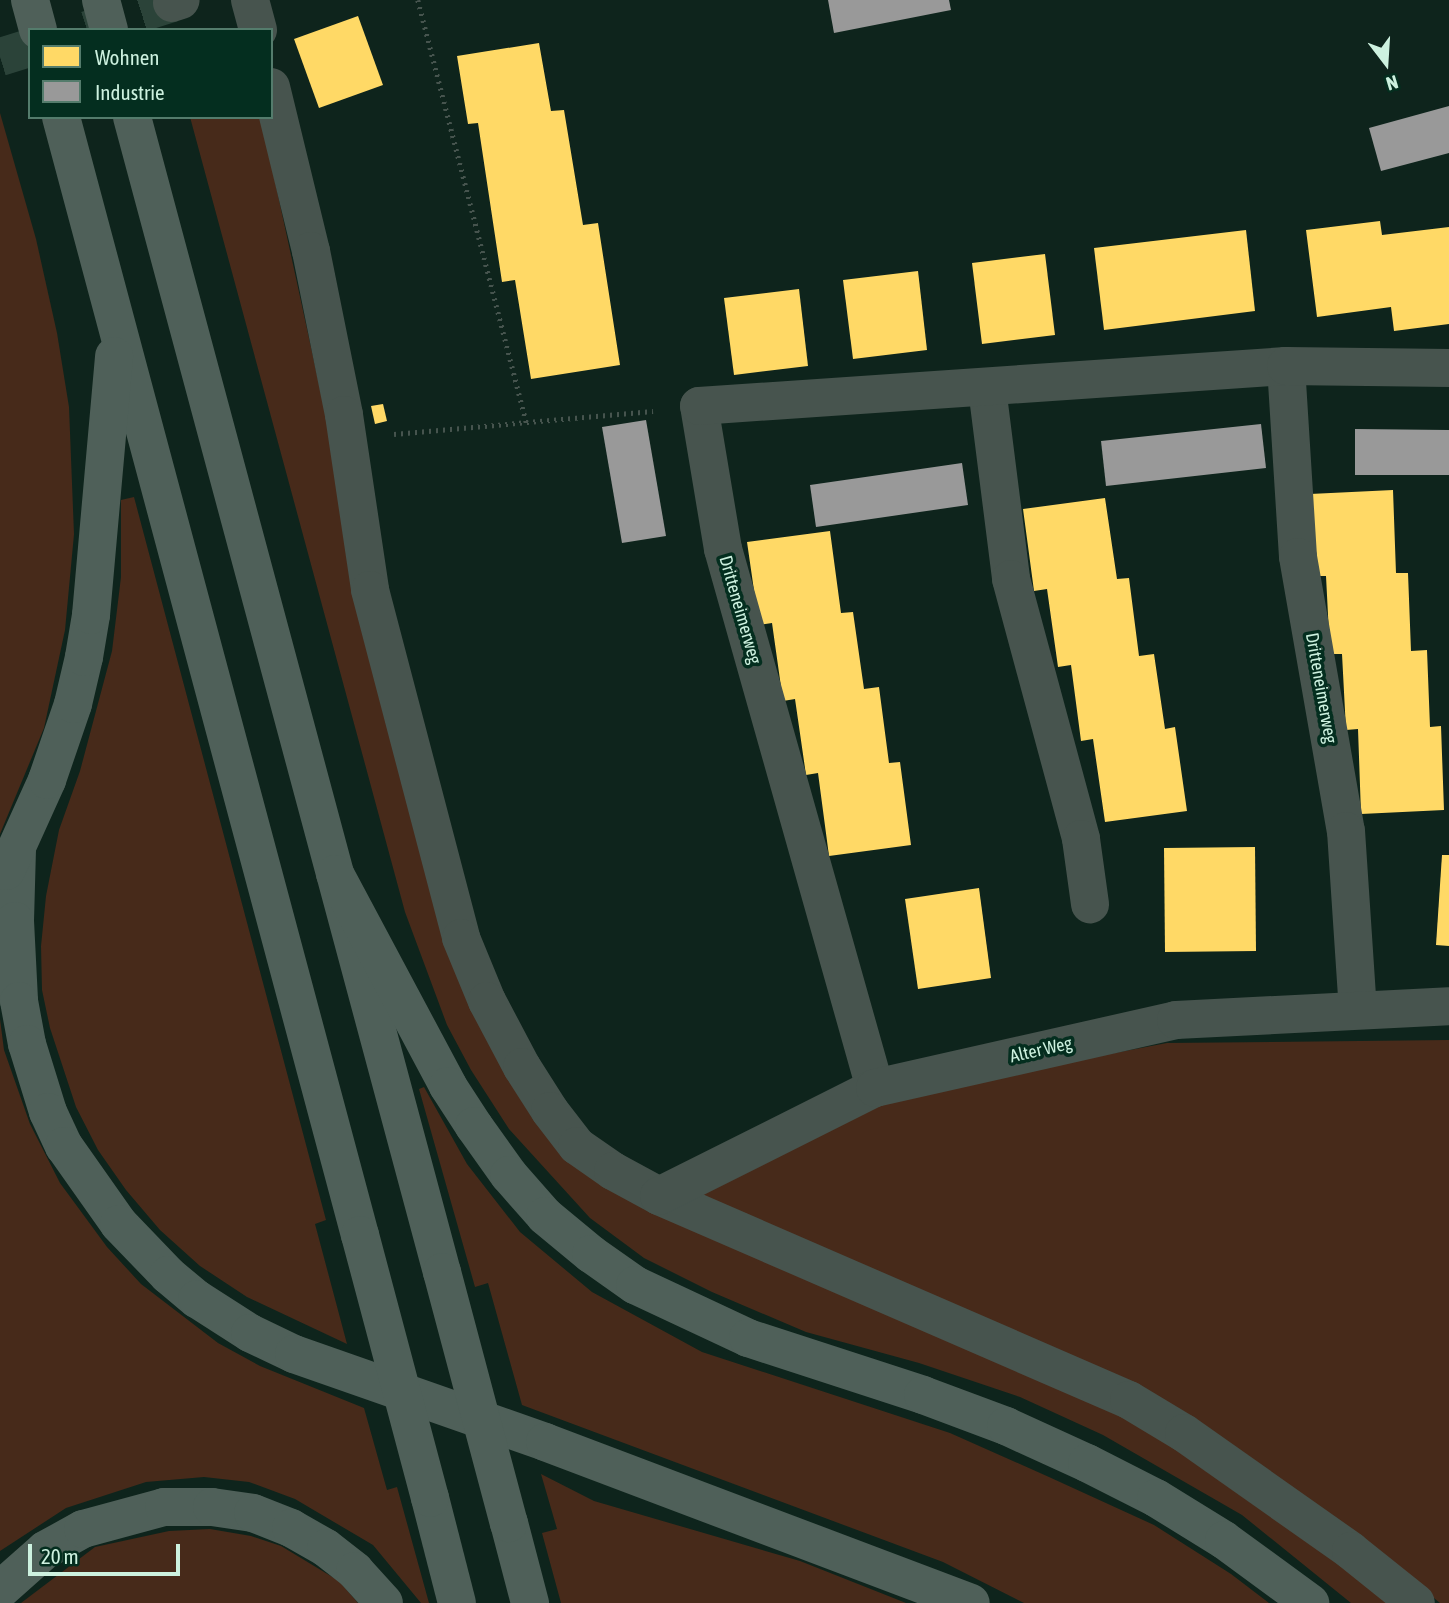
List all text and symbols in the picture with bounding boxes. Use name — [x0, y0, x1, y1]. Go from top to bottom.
legend — [28, 28, 273, 119]
north arrow — [1351, 28, 1421, 98]
text: Wohnen — [95, 45, 160, 69]
text: N — [1384, 71, 1401, 95]
text: Industrie — [95, 80, 165, 104]
street label: Dritteneimerweg — [714, 553, 766, 667]
street label: Dritteneimerweg — [1301, 631, 1341, 745]
street label: Alter Weg — [1008, 1032, 1074, 1068]
scale bar — [32, 1530, 184, 1574]
text: 20 m — [41, 1544, 79, 1568]

